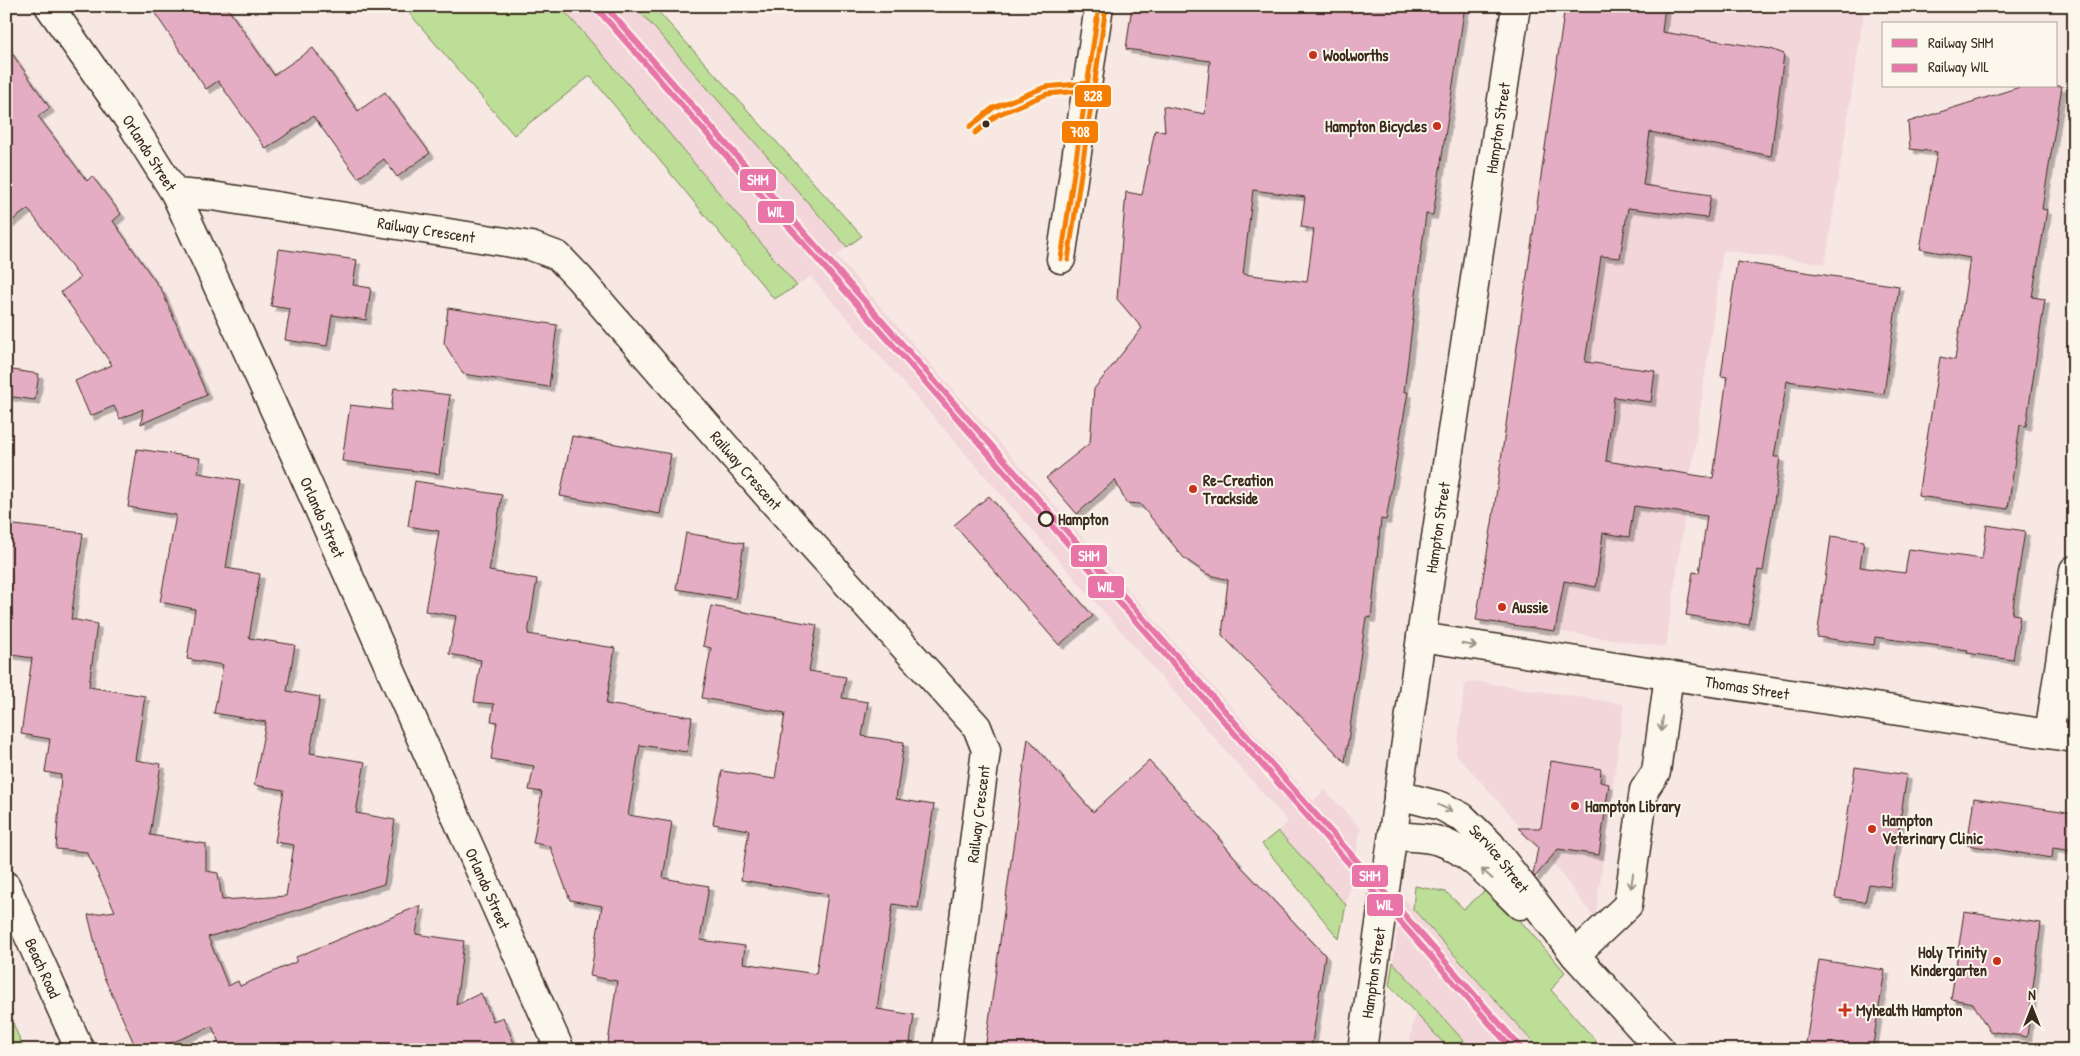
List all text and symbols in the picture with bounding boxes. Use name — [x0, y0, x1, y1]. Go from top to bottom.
legend — [1882, 22, 2058, 88]
text: Railway SHM — [1928, 32, 1994, 53]
place label: Woolworths — [1323, 44, 1389, 66]
marker: Woolworths — [1307, 49, 1319, 61]
text: Railway WIL — [1928, 56, 1989, 77]
street label: Hampton Street — [1480, 80, 1515, 175]
line badge: 828 — [1074, 84, 1112, 108]
text: 828 — [1084, 86, 1102, 105]
street label: Orlando Street — [117, 110, 182, 196]
place label: Hampton Bicycles — [1325, 115, 1428, 138]
unlabelled marker — [981, 119, 991, 129]
line badge: 708 — [1061, 120, 1099, 144]
marker: Hampton Bicycles — [1431, 120, 1443, 132]
text: 708 — [1069, 122, 1090, 141]
line badge: SHM — [739, 168, 777, 192]
text: SHM — [747, 170, 769, 189]
line badge: WIL — [757, 200, 795, 224]
text: WIL — [767, 202, 785, 221]
street label: Railway Crescent — [376, 211, 477, 248]
street label: Railway Crescent — [706, 426, 787, 515]
place label: Re-Creation Trackside — [1202, 469, 1273, 509]
street label: Orlando Street — [295, 473, 351, 562]
street label: Hampton Street — [1420, 480, 1455, 574]
marker: Re-Creation Trackside — [1187, 483, 1199, 495]
place label: Hampton — [1058, 508, 1109, 531]
marker: Hampton — [1038, 511, 1054, 527]
line badge: SHM — [1070, 544, 1108, 568]
text: SHM — [1078, 546, 1100, 565]
line badge: WIL — [1087, 575, 1125, 599]
text: WIL — [1097, 577, 1115, 596]
place label: Aussie — [1512, 596, 1549, 618]
marker: Aussie — [1496, 601, 1508, 613]
one-way arrow — [1461, 640, 1477, 650]
street label: Thomas Street — [1703, 670, 1791, 705]
one-way arrow — [1657, 715, 1667, 731]
street label: Railway Crescent — [961, 763, 995, 864]
place label: Hampton Library — [1585, 795, 1681, 818]
marker: Hampton Library — [1569, 800, 1581, 812]
one-way arrow — [1437, 804, 1452, 814]
place label: Hampton Veterinary Clinic — [1882, 809, 1984, 850]
street label: Service Street — [1465, 819, 1535, 898]
marker: Hampton Veterinary Clinic — [1866, 823, 1878, 835]
street label: Orlando Street — [460, 844, 516, 933]
line badge: SHM — [1351, 864, 1389, 888]
text: SHM — [1359, 866, 1381, 885]
one-way arrow — [1481, 868, 1494, 880]
one-way arrow — [1626, 873, 1636, 889]
line badge: WIL — [1366, 893, 1404, 917]
text: WIL — [1376, 895, 1394, 914]
street label: Hampton Street — [1356, 925, 1390, 1020]
street label: Beach Road — [20, 934, 66, 1002]
place label: Holy Trinity Kindergarten — [1910, 941, 1987, 982]
marker: Holy Trinity Kindergarten — [1991, 955, 2003, 967]
north arrow — [2008, 984, 2058, 1034]
text: N — [2028, 985, 2036, 1004]
place label: Myhealth Hampton — [1856, 999, 1962, 1022]
marker: Myhealth Hampton — [1838, 1003, 1852, 1017]

